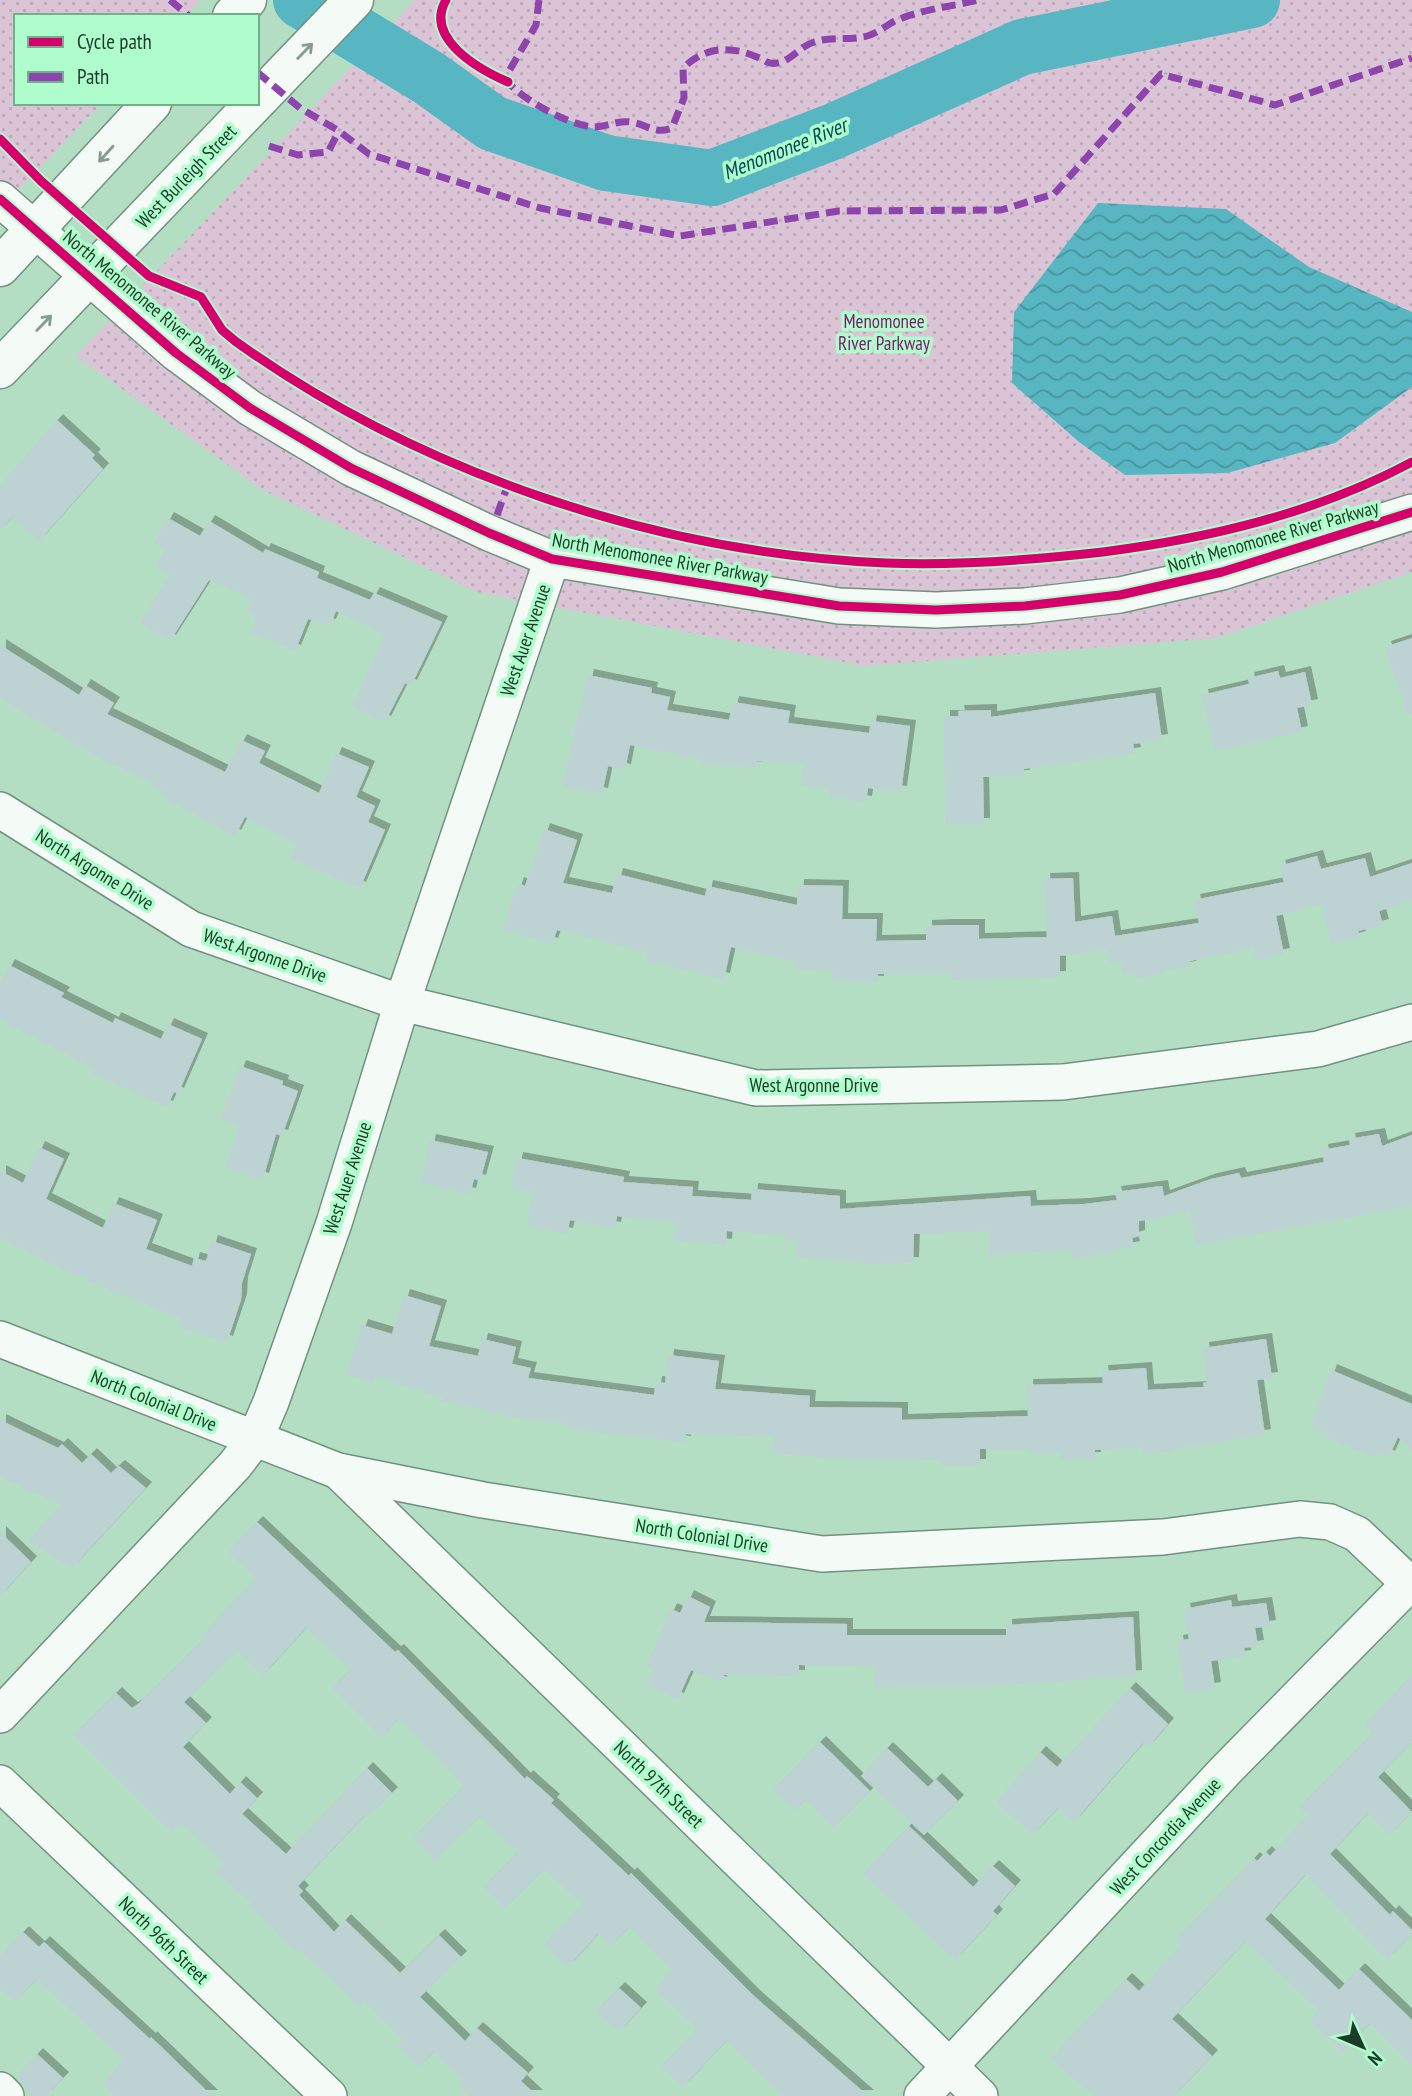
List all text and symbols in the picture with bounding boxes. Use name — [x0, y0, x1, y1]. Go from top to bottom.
legend — [14, 14, 259, 105]
text: Cycle path — [77, 28, 152, 55]
one-way arrow — [296, 43, 313, 60]
text: Path — [77, 63, 109, 90]
water label: Menomonee River — [719, 110, 854, 186]
street label: West Burleigh Street — [131, 119, 242, 233]
one-way arrow — [98, 145, 114, 163]
street label: North Menomonee River Parkway — [59, 225, 242, 384]
park label: Menomonee River Parkway — [838, 309, 931, 355]
one-way arrow — [36, 315, 53, 332]
street label: North Menomonee River Parkway — [1165, 494, 1382, 578]
street label: North Menomonee River Parkway — [550, 527, 771, 589]
street label: West Auer Avenue — [495, 581, 555, 699]
street label: North Argonne Drive — [31, 823, 159, 915]
street label: West Argonne Drive — [200, 923, 330, 987]
street label: West Argonne Drive — [750, 1073, 879, 1097]
street label: West Auer Avenue — [318, 1119, 377, 1237]
street label: North Colonial Drive — [87, 1364, 221, 1436]
street label: North Colonial Drive — [634, 1513, 770, 1557]
street label: North 97th Street — [609, 1735, 709, 1833]
street label: West Concordia Avenue — [1104, 1772, 1226, 1900]
street label: North 96th Street — [114, 1891, 215, 1989]
north arrow — [1328, 2012, 1398, 2082]
text: N — [1363, 2047, 1387, 2071]

